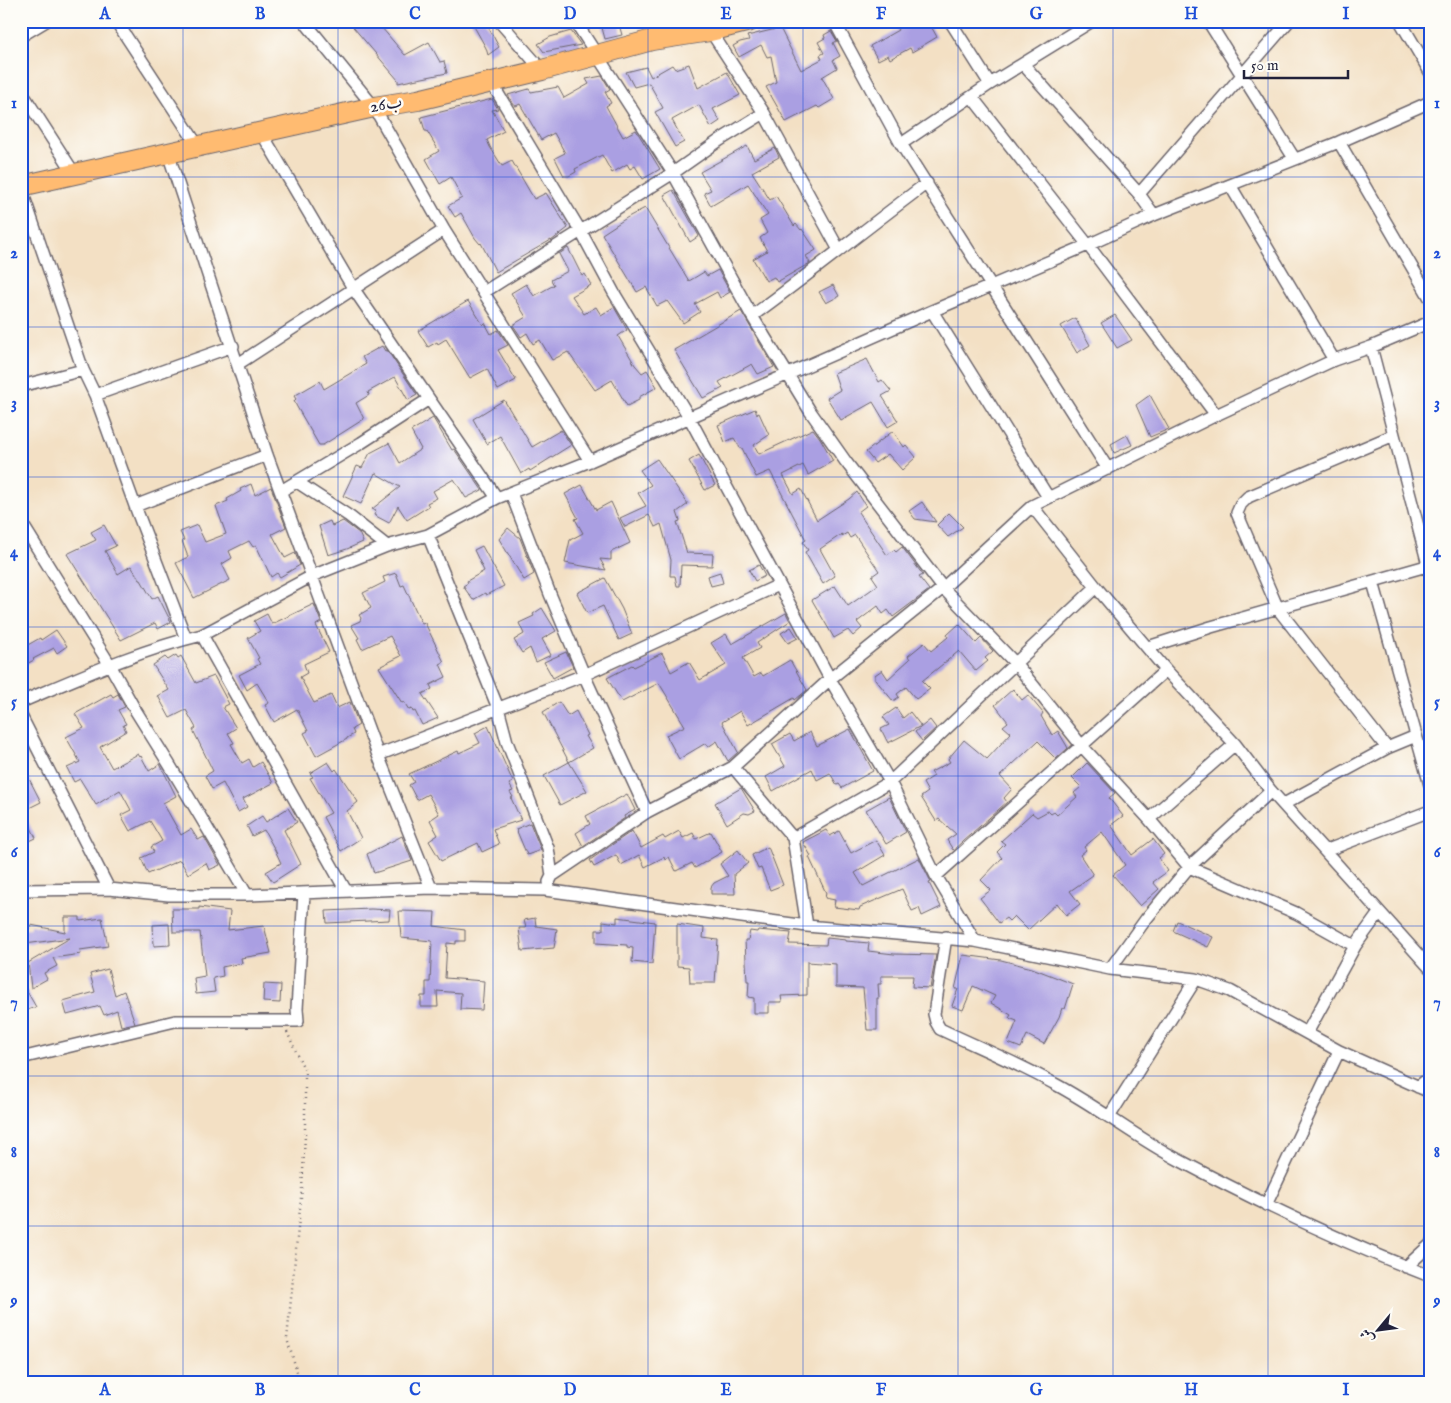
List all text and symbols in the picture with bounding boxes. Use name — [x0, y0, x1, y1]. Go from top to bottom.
text: A — [99, 5, 112, 25]
text: B — [255, 5, 266, 25]
text: C — [409, 5, 421, 25]
text: D — [564, 5, 577, 25]
text: E — [720, 5, 732, 25]
text: F — [876, 5, 887, 25]
text: G — [1030, 5, 1043, 25]
text: H — [1184, 5, 1198, 25]
text: I — [1343, 5, 1350, 25]
scale bar — [1244, 48, 1347, 80]
text: 50 m — [1251, 56, 1279, 75]
street label: 26ب — [368, 91, 404, 119]
text: 1 — [11, 94, 17, 114]
text: 1 — [1434, 94, 1440, 114]
text: 2 — [10, 244, 18, 264]
text: 2 — [1433, 244, 1441, 264]
text: 3 — [11, 394, 17, 414]
text: 3 — [1434, 394, 1440, 414]
text: 4 — [10, 543, 19, 563]
text: 4 — [1433, 543, 1442, 563]
text: 5 — [11, 693, 17, 713]
text: 5 — [1434, 693, 1440, 713]
text: 6 — [11, 843, 19, 863]
text: 6 — [1434, 843, 1442, 863]
text: 7 — [10, 993, 18, 1013]
text: 7 — [1433, 993, 1441, 1013]
text: 8 — [11, 1143, 17, 1163]
text: 8 — [1434, 1143, 1440, 1163]
text: 9 — [10, 1292, 18, 1312]
text: 9 — [1433, 1292, 1441, 1312]
north arrow — [1354, 1306, 1404, 1356]
text: ش — [1356, 1325, 1379, 1346]
text: A — [99, 1381, 112, 1401]
text: B — [255, 1381, 266, 1401]
text: C — [409, 1381, 421, 1401]
text: D — [564, 1381, 577, 1401]
text: E — [720, 1381, 732, 1401]
text: F — [876, 1381, 887, 1401]
text: G — [1030, 1381, 1043, 1401]
text: H — [1184, 1381, 1198, 1401]
text: I — [1343, 1381, 1350, 1401]

